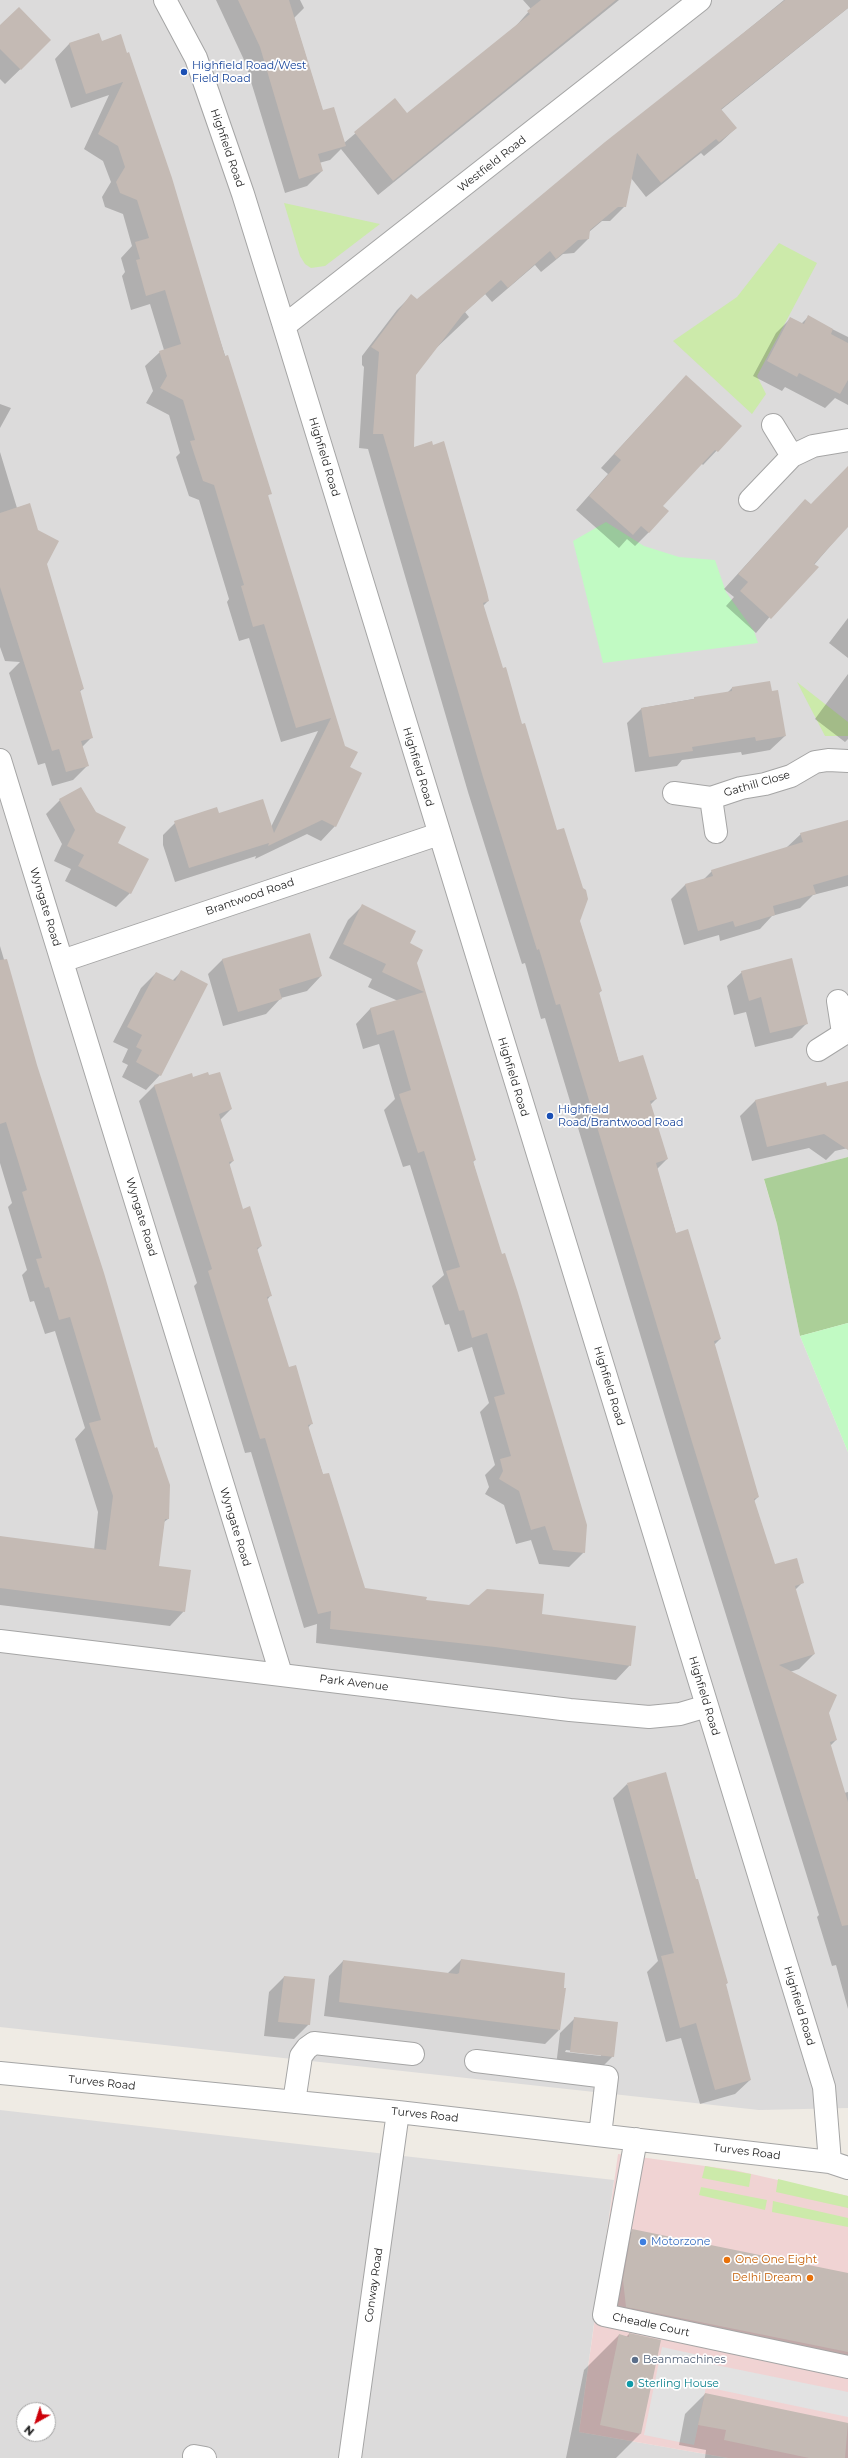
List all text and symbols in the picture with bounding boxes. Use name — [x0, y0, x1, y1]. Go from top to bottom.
place label: Highfield Road/West Field Road — [192, 59, 306, 85]
marker: Highfield Road/West Field Road — [179, 67, 189, 77]
street label: Highfield Road — [207, 107, 247, 189]
street label: Westfield Road — [455, 133, 529, 195]
street label: Highfield Road — [306, 416, 342, 498]
street label: Highfield Road — [400, 726, 436, 808]
street label: Gathill Close — [722, 768, 792, 800]
street label: Wyngate Road — [27, 866, 63, 948]
street label: Brantwood Road — [204, 876, 296, 918]
street label: Highfield Road — [495, 1036, 531, 1118]
place label: Highfield Road/Brantwood Road — [558, 1103, 683, 1129]
marker: Highfield Road/Brantwood Road — [545, 1111, 555, 1121]
street label: Wyngate Road — [123, 1176, 159, 1258]
street label: Highfield Road — [591, 1345, 627, 1427]
street label: Wyngate Road — [217, 1486, 253, 1568]
street label: Highfield Road — [686, 1655, 722, 1737]
street label: Park Avenue — [319, 1672, 389, 1694]
street label: Highfield Road — [781, 1965, 817, 2047]
street label: Turves Road — [68, 2073, 136, 2093]
street label: Turves Road — [391, 2105, 459, 2125]
street label: Turves Road — [713, 2141, 781, 2163]
place label: Motorzone — [651, 2235, 710, 2249]
marker: Motorzone — [638, 2237, 648, 2247]
street label: Conway Road — [362, 2247, 386, 2323]
place label: One One Eight — [735, 2253, 817, 2267]
marker: One One Eight — [722, 2255, 732, 2265]
place label: Delhi Dream — [732, 2271, 802, 2285]
marker: Delhi Dream — [805, 2273, 815, 2283]
street label: Cheadle Court — [611, 2310, 691, 2340]
place label: Beanmachines — [643, 2353, 726, 2367]
marker: Beanmachines — [630, 2355, 640, 2365]
place label: Sterling House — [638, 2377, 719, 2391]
marker: Sterling House — [625, 2379, 635, 2389]
north arrow — [16, 2402, 56, 2442]
text: N — [21, 2422, 37, 2439]

